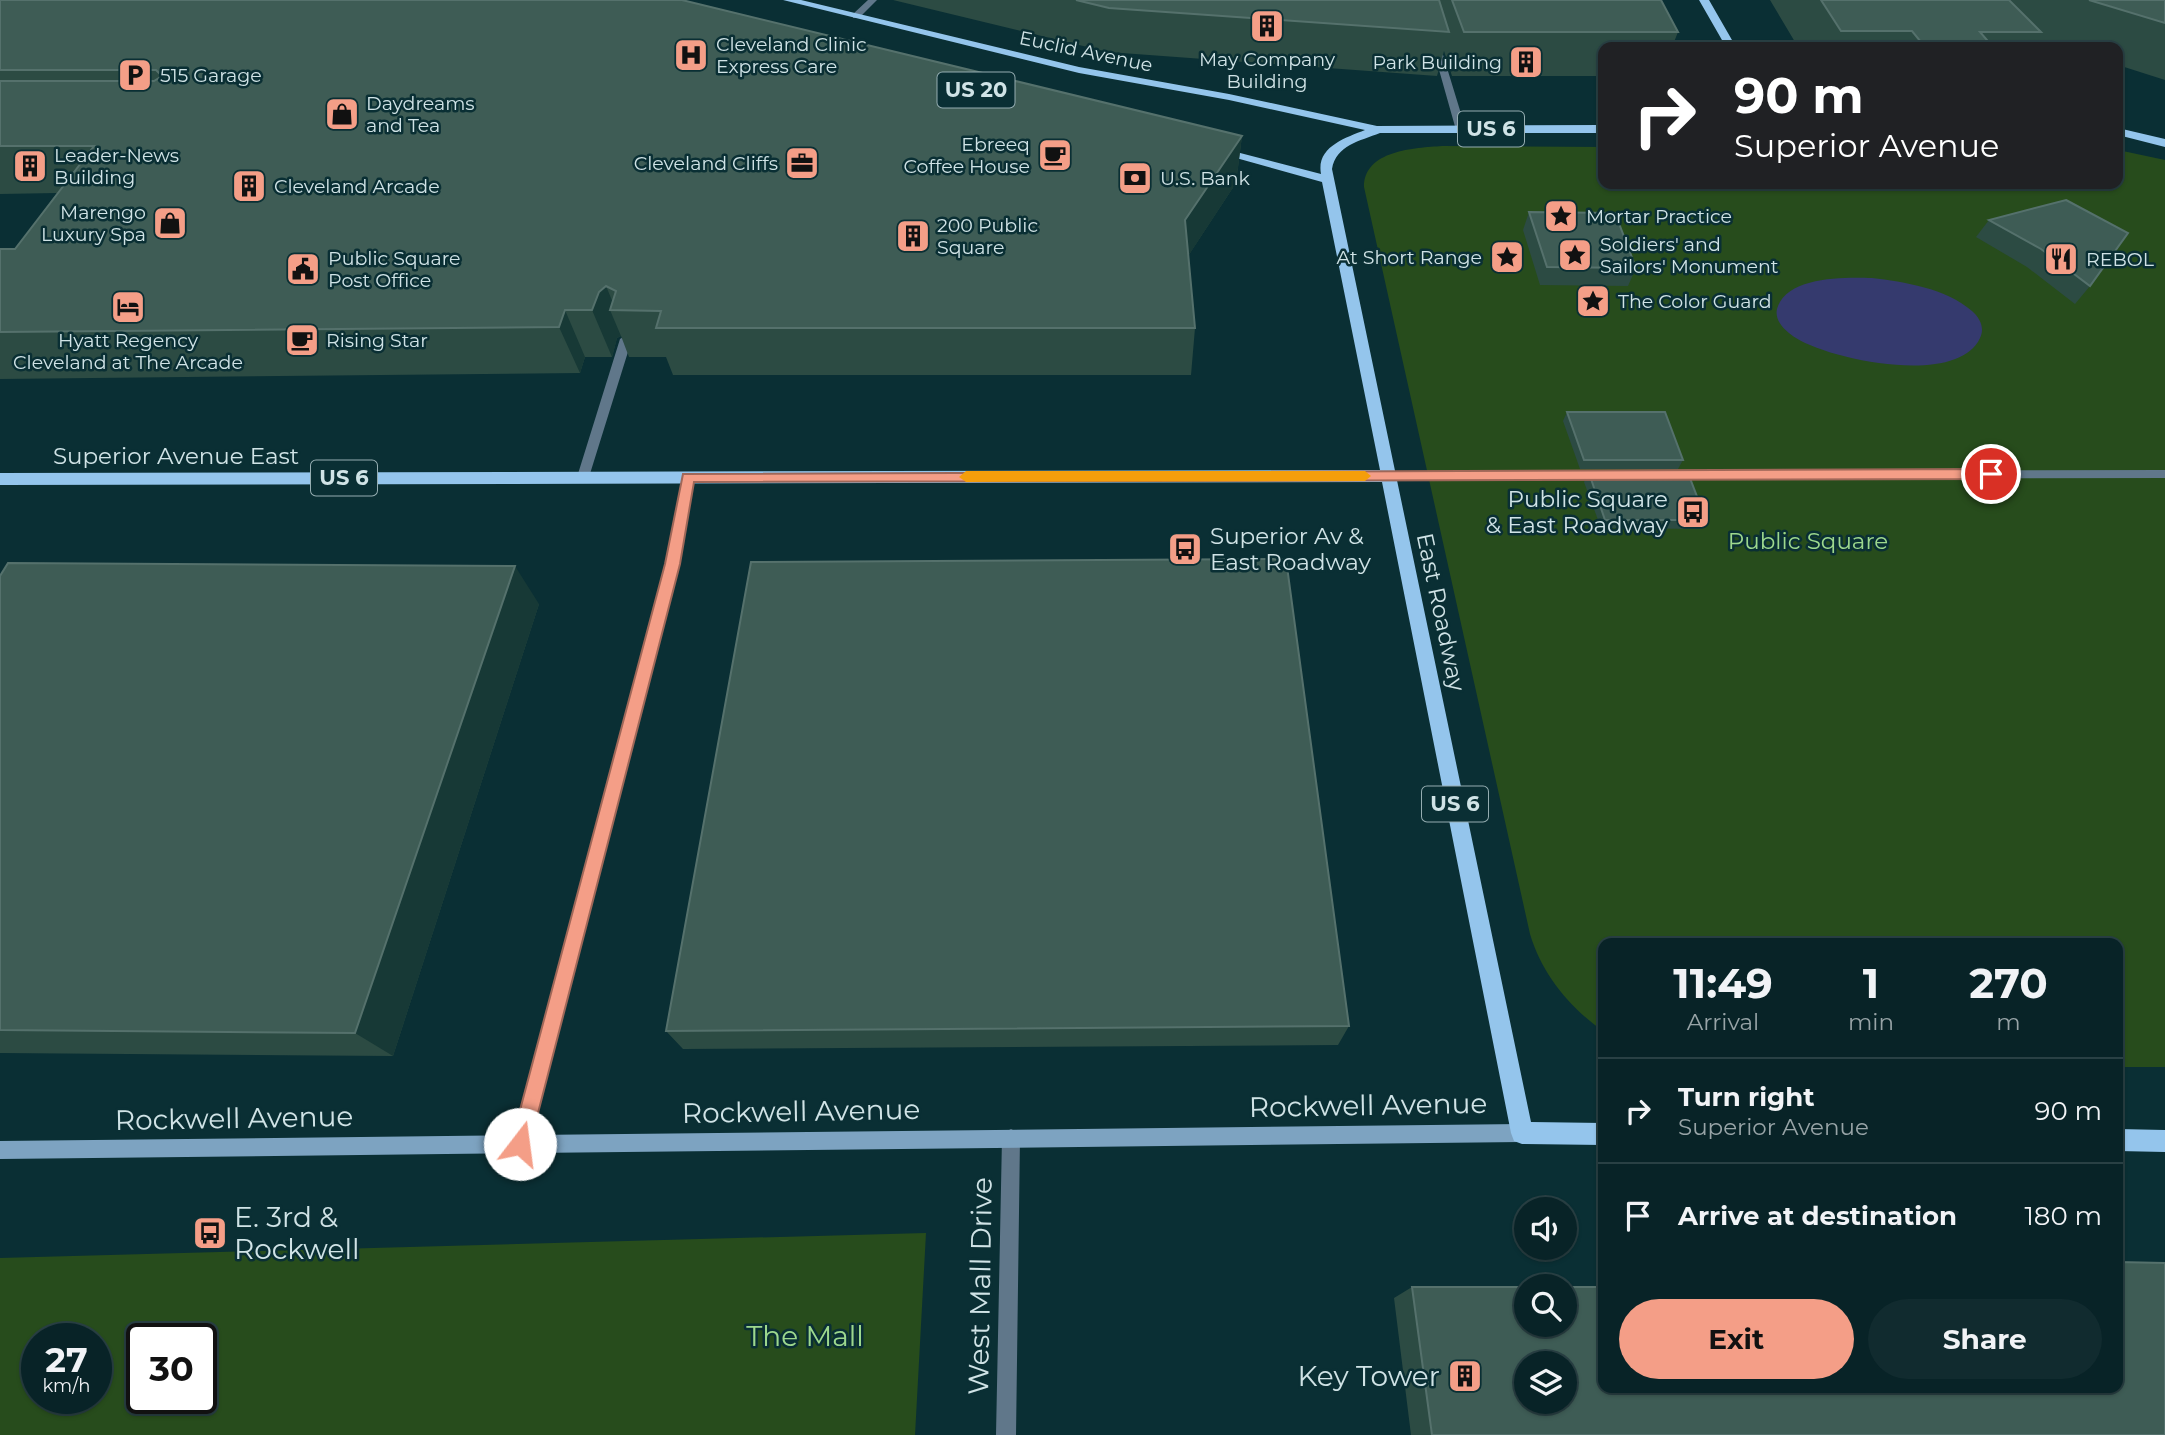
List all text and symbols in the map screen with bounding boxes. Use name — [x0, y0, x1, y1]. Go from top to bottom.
building icon: May Company Building — [1248, 7, 1286, 45]
street label: Euclid Avenue — [1017, 26, 1155, 77]
place label: Cleveland Clinic Express Care — [716, 33, 867, 78]
hospital icon: Cleveland Clinic Express Care — [672, 36, 710, 74]
building icon: Park Building — [1507, 43, 1545, 81]
place label: May Company Building — [1199, 48, 1336, 93]
place label: Park Building — [1372, 51, 1502, 74]
parking icon: 515 Garage — [116, 56, 154, 94]
place label: 515 Garage — [160, 64, 262, 87]
text: 90 m — [1734, 66, 1864, 125]
icon: right — [1619, 70, 1710, 161]
road number: US 20 — [937, 72, 1014, 108]
place label: Daydreams and Tea — [366, 92, 475, 137]
shop icon: Daydreams and Tea — [323, 95, 361, 133]
road number: US 6 — [1458, 111, 1524, 146]
text: Superior Avenue — [1734, 126, 1999, 165]
place label: Ebreeq Coffee House — [903, 133, 1030, 178]
cafe icon: Ebreeq Coffee House — [1036, 136, 1074, 174]
place label: Leader-News Building — [54, 144, 179, 189]
office icon: Cleveland Cliffs — [783, 144, 821, 182]
building icon: Leader-News Building — [11, 147, 49, 185]
place label: Cleveland Cliffs — [634, 152, 778, 175]
bank icon: U.S. Bank — [1116, 159, 1154, 197]
building icon: Cleveland Arcade — [230, 167, 268, 205]
place label: U.S. Bank — [1160, 167, 1251, 190]
place label: Cleveland Arcade — [274, 175, 440, 198]
place icon: Mortar Practice — [1542, 197, 1580, 235]
place label: Marengo Luxury Spa — [41, 201, 146, 246]
shop icon: Marengo Luxury Spa — [151, 204, 189, 242]
place label: Mortar Practice — [1586, 205, 1732, 228]
place label: 200 Public Square — [937, 214, 1038, 259]
building icon: 200 Public Square — [894, 217, 932, 255]
place label: Soldiers' and Sailors' Monument — [1600, 233, 1779, 278]
place icon: Soldiers' and Sailors' Monument — [1556, 236, 1594, 274]
place icon: At Short Range — [1488, 238, 1526, 276]
restaurant icon: REBOL — [2042, 240, 2080, 278]
place label: At Short Range — [1337, 246, 1482, 269]
place label: Public Square Post Office — [328, 247, 461, 292]
place label: REBOL — [2086, 248, 2155, 271]
public building icon: Public Square Post Office — [284, 250, 322, 288]
place icon: The Color Guard — [1574, 282, 1612, 320]
hotel icon: Hyatt Regency Cleveland at The Arcade — [109, 288, 147, 326]
place label: The Color Guard — [1618, 290, 1772, 313]
cafe icon: Rising Star — [283, 321, 321, 359]
place label: Hyatt Regency Cleveland at The Arcade — [13, 329, 243, 374]
place label: Rising Star — [326, 329, 428, 352]
street label: Superior Avenue East — [53, 442, 299, 470]
pin — [1961, 444, 2021, 504]
icon: arrive — [1972, 455, 2010, 493]
road number: US 6 — [311, 461, 377, 496]
place label: Public Square & East Roadway — [1486, 485, 1669, 539]
bus stop icon: Public Square & East Roadway — [1674, 493, 1712, 531]
place label: Superior Av & East Roadway — [1210, 522, 1371, 576]
park label: Public Square — [1728, 527, 1888, 555]
bus stop icon: Superior Av & East Roadway — [1166, 530, 1204, 568]
street label: East Roadway — [1411, 530, 1472, 694]
road number: US 6 — [1422, 786, 1488, 822]
text: 11:49 — [1673, 957, 1773, 1009]
text: 1 — [1863, 957, 1879, 1009]
text: 270 — [1969, 957, 2048, 1009]
text: Arrival — [1687, 1008, 1759, 1036]
text: min — [1848, 1008, 1894, 1036]
text: m — [1996, 1008, 2021, 1036]
text: Turn right — [1678, 1081, 1814, 1113]
street label: Rockwell Avenue — [1248, 1086, 1488, 1124]
street label: Rockwell Avenue — [681, 1092, 921, 1130]
icon: right — [1619, 1092, 1657, 1130]
text: 90 m — [2035, 1095, 2102, 1127]
street label: Rockwell Avenue — [114, 1099, 354, 1137]
position arrow — [483, 1107, 557, 1181]
text: Superior Avenue — [1678, 1113, 1869, 1141]
street label: West Mall Drive — [961, 1177, 999, 1395]
map controls — [1514, 1197, 1577, 1414]
button: sound — [1514, 1197, 1577, 1260]
icon: arrive — [1619, 1197, 1657, 1235]
place label: E. 3rd & Rockwell — [234, 1200, 360, 1266]
text: Arrive at destination — [1678, 1200, 1957, 1232]
text: 180 m — [2024, 1200, 2102, 1232]
bus stop icon: E. 3rd & Rockwell — [191, 1214, 229, 1252]
button: search — [1514, 1274, 1577, 1337]
button: Exit — [1619, 1299, 1854, 1379]
button: Share — [1868, 1299, 2102, 1379]
park label: The Mall — [746, 1319, 864, 1353]
speed limit sign: 30 — [126, 1323, 217, 1414]
text: 27 — [45, 1338, 88, 1381]
button: layers — [1514, 1351, 1577, 1414]
building icon: Key Tower — [1446, 1357, 1484, 1395]
place label: Key Tower — [1298, 1359, 1440, 1393]
text: km/h — [42, 1375, 91, 1397]

